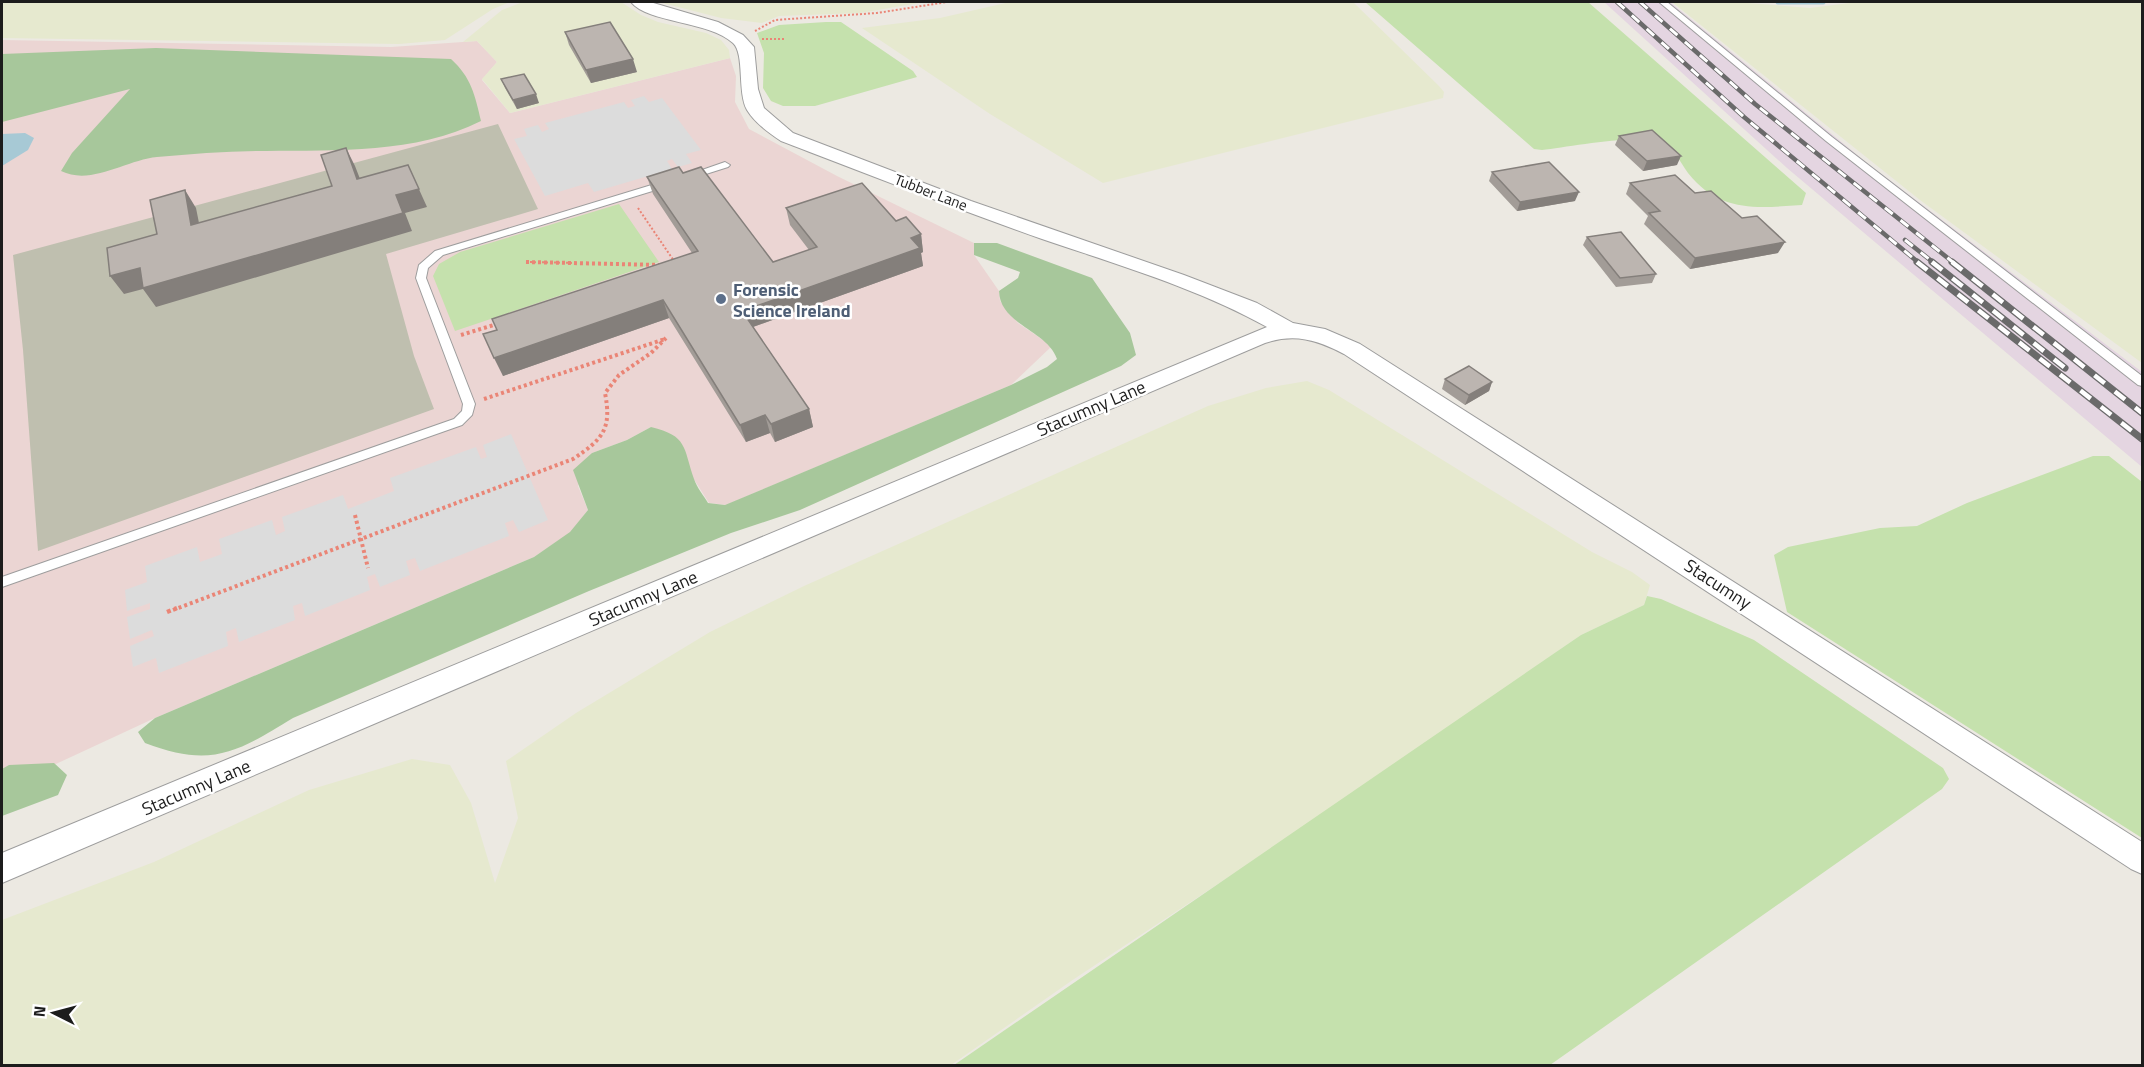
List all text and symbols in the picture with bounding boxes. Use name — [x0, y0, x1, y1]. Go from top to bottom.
street label: Tubber Lane — [891, 168, 971, 216]
place label: Forensic Science Ireland — [733, 276, 851, 324]
marker: Forensic Science Ireland — [714, 292, 728, 306]
street label: Stacumny Lane — [1032, 373, 1150, 443]
street label: Stacumny — [1679, 552, 1757, 616]
street label: Stacumny Lane — [584, 563, 702, 633]
street label: Stacumny Lane — [137, 752, 255, 822]
north arrow — [24, 983, 84, 1043]
text: N — [27, 1005, 52, 1018]

